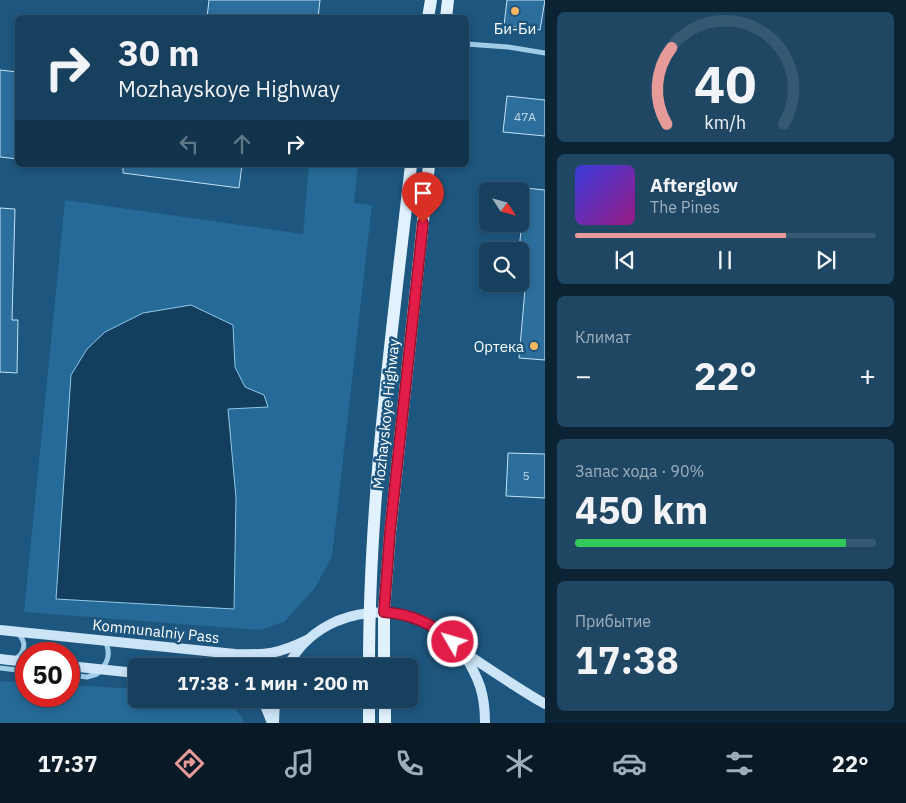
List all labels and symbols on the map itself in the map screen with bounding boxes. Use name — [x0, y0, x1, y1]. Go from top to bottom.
marker: Би-Би — [509, 5, 521, 17]
place label: Би-Би — [494, 19, 536, 38]
house number: 47А — [514, 109, 536, 124]
pin — [402, 172, 444, 223]
north arrow — [479, 182, 529, 232]
street label: Mozhayskoye Highway — [369, 337, 403, 490]
place label: Ортека — [474, 337, 524, 356]
marker: Ортека — [528, 340, 540, 352]
house number: 5 — [522, 468, 530, 483]
street label: Kommunalniy Pass — [92, 615, 220, 647]
position arrow — [426, 615, 478, 667]
speed limit sign: 50 — [15, 642, 80, 707]

